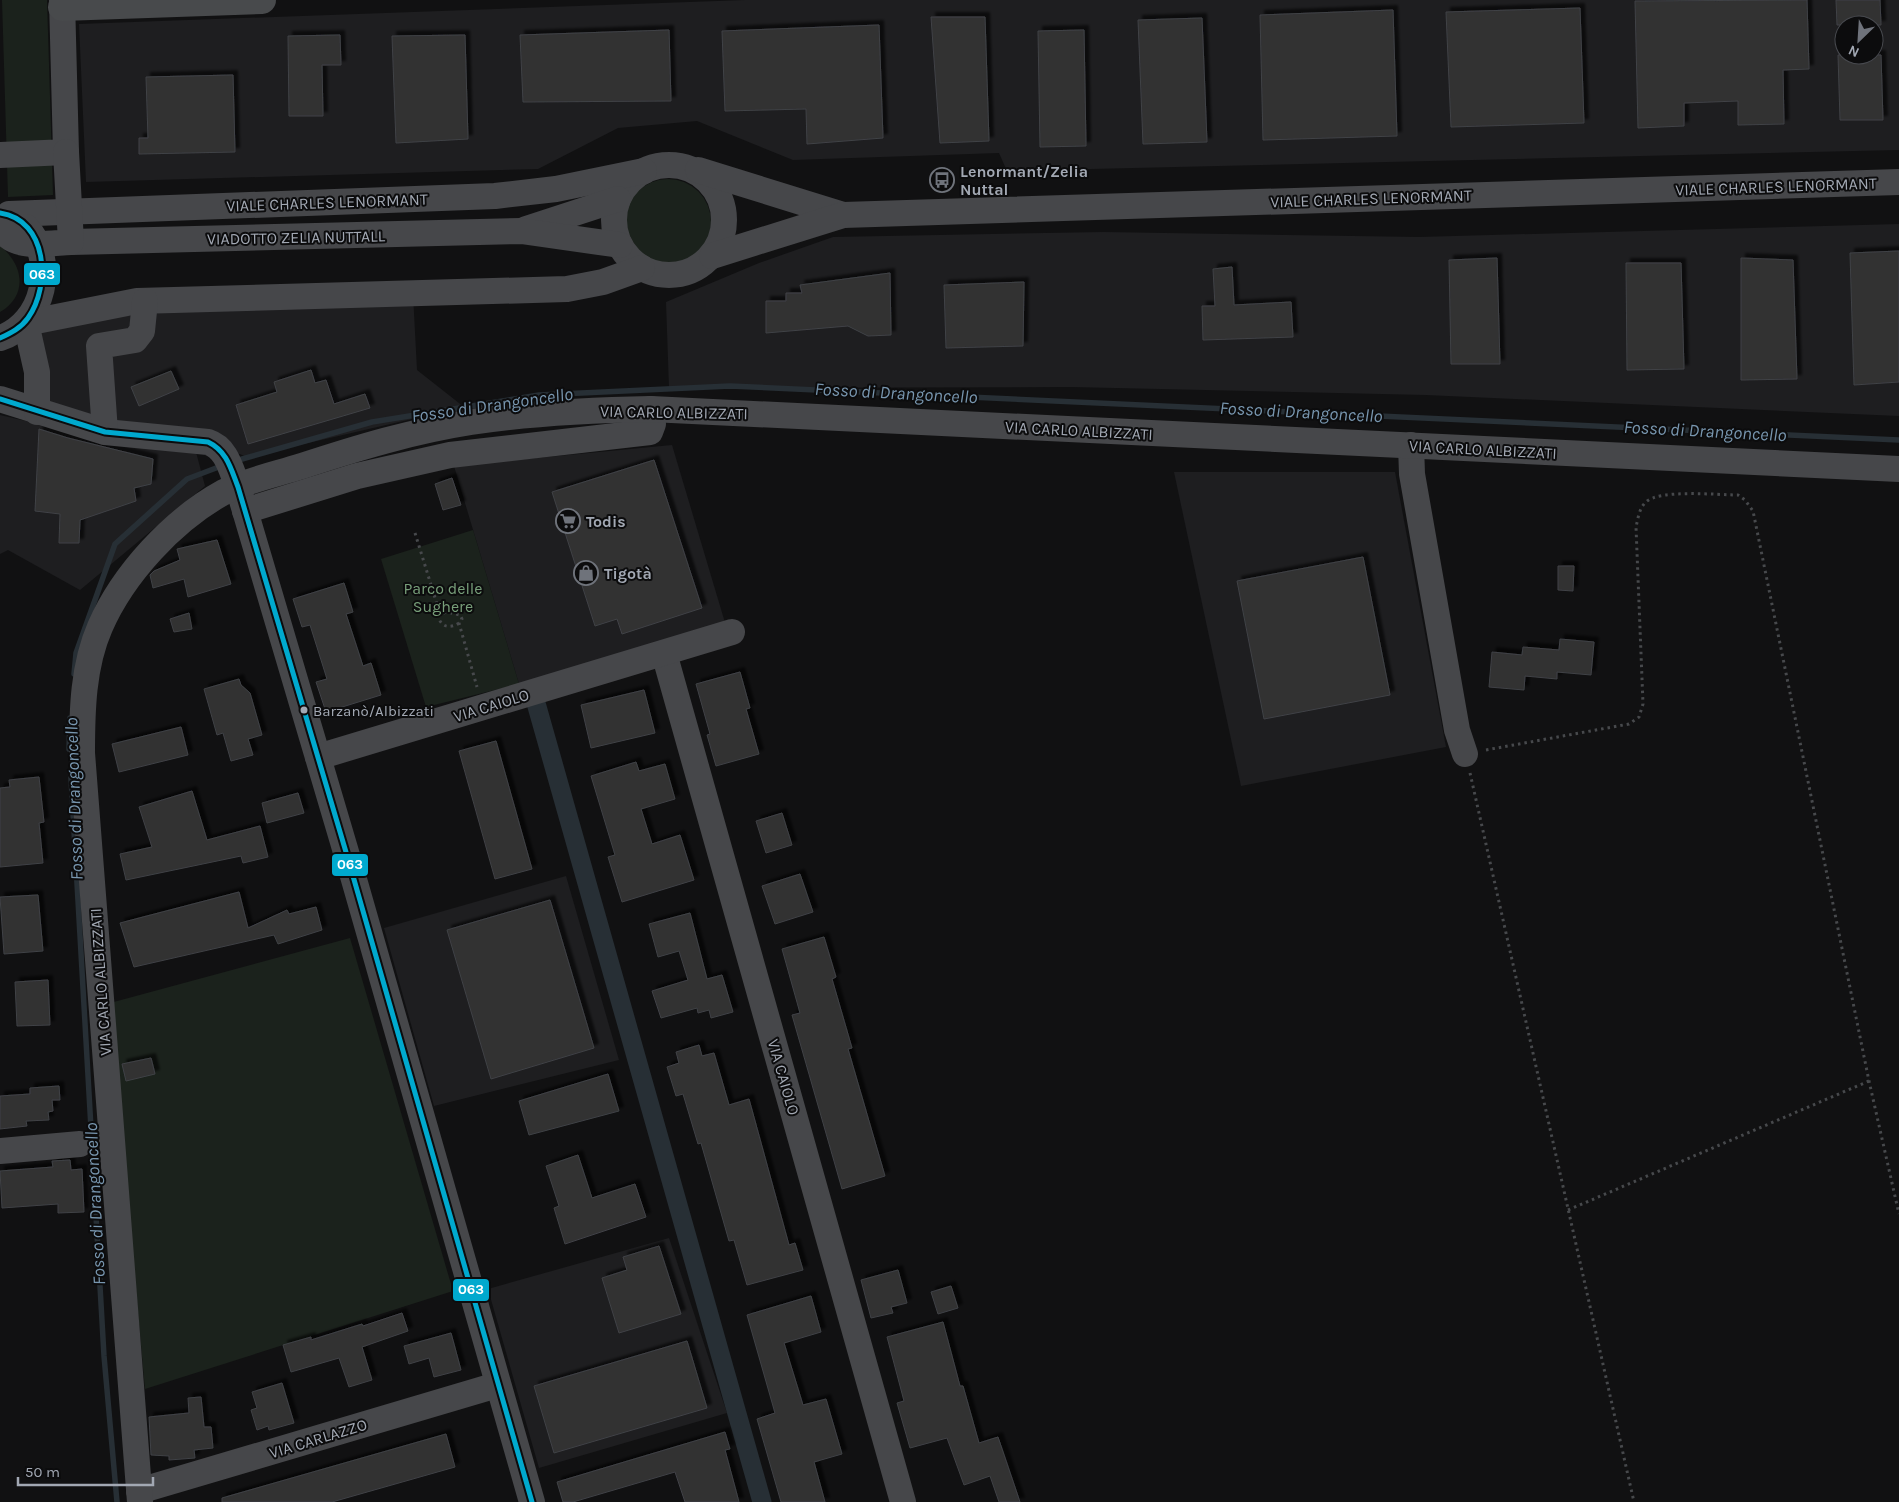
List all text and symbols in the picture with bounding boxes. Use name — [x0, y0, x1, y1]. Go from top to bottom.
north arrow — [1834, 15, 1884, 65]
text: N — [1846, 42, 1862, 61]
place label: Lenormant/Zelia Nuttal — [960, 162, 1088, 199]
bus stop icon: Lenormant/Zelia Nuttal — [929, 167, 955, 193]
street label: VIALE CHARLES LENORMANT — [1675, 173, 1877, 200]
street label: VIALE CHARLES LENORMANT — [1270, 185, 1472, 212]
street label: VIALE CHARLES LENORMANT — [226, 189, 428, 216]
street label: VIADOTTO ZELIA NUTTALL — [207, 226, 386, 249]
line badge: 063 — [23, 262, 61, 286]
text: 063 — [29, 266, 55, 283]
water label: Fosso di Drangoncello — [814, 378, 978, 408]
water label: Fosso di Drangoncello — [410, 383, 574, 427]
water label: Fosso di Drangoncello — [1219, 397, 1383, 427]
street label: VIA CARLO ALBIZZATI — [600, 402, 748, 423]
water label: Fosso di Drangoncello — [1623, 416, 1787, 446]
street label: VIA CARLO ALBIZZATI — [1005, 417, 1153, 444]
street label: VIA CARLO ALBIZZATI — [1409, 436, 1557, 463]
supermarket icon: Todis — [555, 508, 581, 534]
place label: Todis — [586, 512, 626, 531]
shop icon: Tigotà — [573, 560, 599, 586]
place label: Tigotà — [604, 564, 652, 583]
park label: Parco delle Sughere — [403, 579, 483, 616]
street label: VIA CAIOLO — [451, 685, 531, 726]
place label: Barzanò/Albizzati — [313, 702, 434, 720]
marker: Barzanò/Albizzati — [299, 705, 309, 715]
water label: Fosso di Drangoncello — [60, 717, 88, 881]
line badge: 063 — [331, 853, 369, 877]
text: 063 — [337, 856, 363, 873]
street label: VIA CARLO ALBIZZATI — [86, 908, 115, 1056]
street label: VIA CAIOLO — [764, 1037, 803, 1117]
water label: Fosso di Drangoncello — [80, 1122, 110, 1286]
line badge: 063 — [452, 1278, 490, 1302]
text: 063 — [458, 1281, 484, 1298]
street label: VIA CARLAZZO — [267, 1415, 369, 1462]
scale bar — [18, 1454, 152, 1486]
text: 50 m — [25, 1463, 60, 1481]

